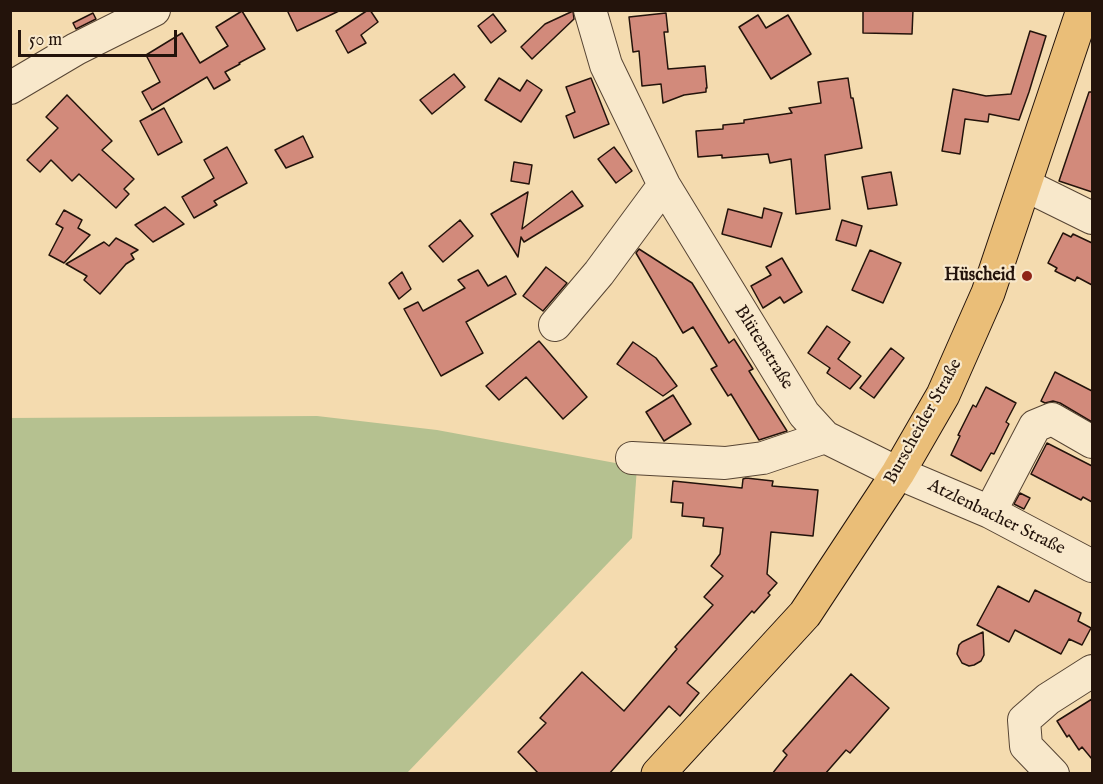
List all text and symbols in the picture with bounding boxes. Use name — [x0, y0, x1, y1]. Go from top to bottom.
scale bar — [21, 18, 180, 56]
text: 50 m — [29, 29, 62, 52]
place label: Hüscheid — [944, 265, 1015, 287]
marker: Hüscheid — [1020, 269, 1034, 283]
street label: Blütenstraße — [729, 302, 797, 394]
street label: Burscheider Straße — [881, 355, 967, 489]
street label: Atzlenbacher Straße — [924, 475, 1068, 561]

